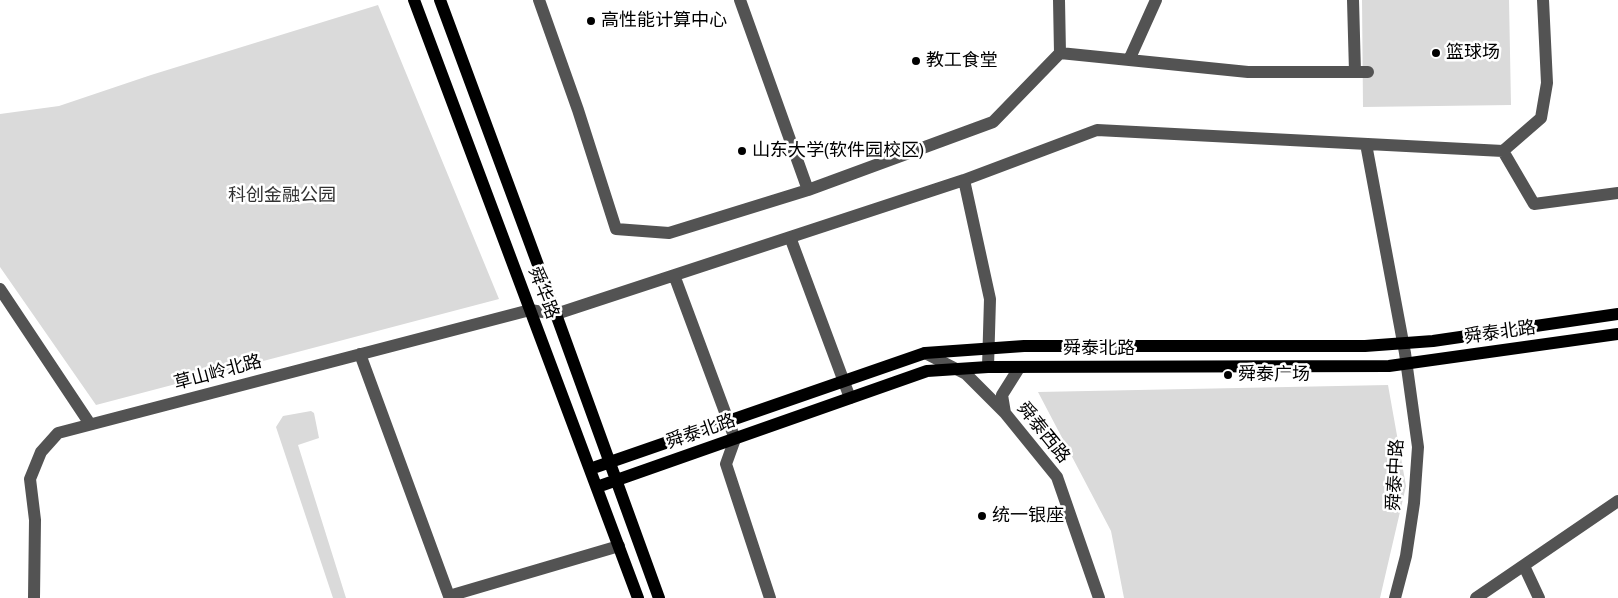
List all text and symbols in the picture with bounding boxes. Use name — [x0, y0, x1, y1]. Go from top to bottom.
place label: 高性能计算中心 — [601, 10, 727, 32]
marker: 高性能计算中心 — [585, 15, 597, 27]
place label: 篮球场 — [1446, 42, 1500, 64]
marker: 篮球场 — [1430, 47, 1442, 59]
place label: 教工食堂 — [926, 50, 998, 72]
marker: 教工食堂 — [910, 55, 922, 67]
place label: 山东大学(软件园校区) — [752, 140, 924, 162]
marker: 山东大学(软件园校区) — [736, 145, 748, 157]
park label: 科创金融公园 — [228, 185, 336, 207]
street label: 舜华路 — [523, 264, 563, 322]
street label: 舜泰北路 — [1463, 317, 1537, 349]
street label: 舜泰北路 — [1063, 338, 1135, 360]
street label: 草山岭北路 — [172, 351, 264, 395]
place label: 舜泰广场 — [1238, 364, 1310, 386]
marker: 舜泰广场 — [1222, 369, 1234, 381]
street label: 舜泰西路 — [1012, 398, 1074, 468]
street label: 舜泰北路 — [663, 410, 739, 454]
street label: 舜泰中路 — [1383, 438, 1409, 512]
place label: 统一银座 — [992, 505, 1064, 527]
marker: 统一银座 — [976, 510, 988, 522]

